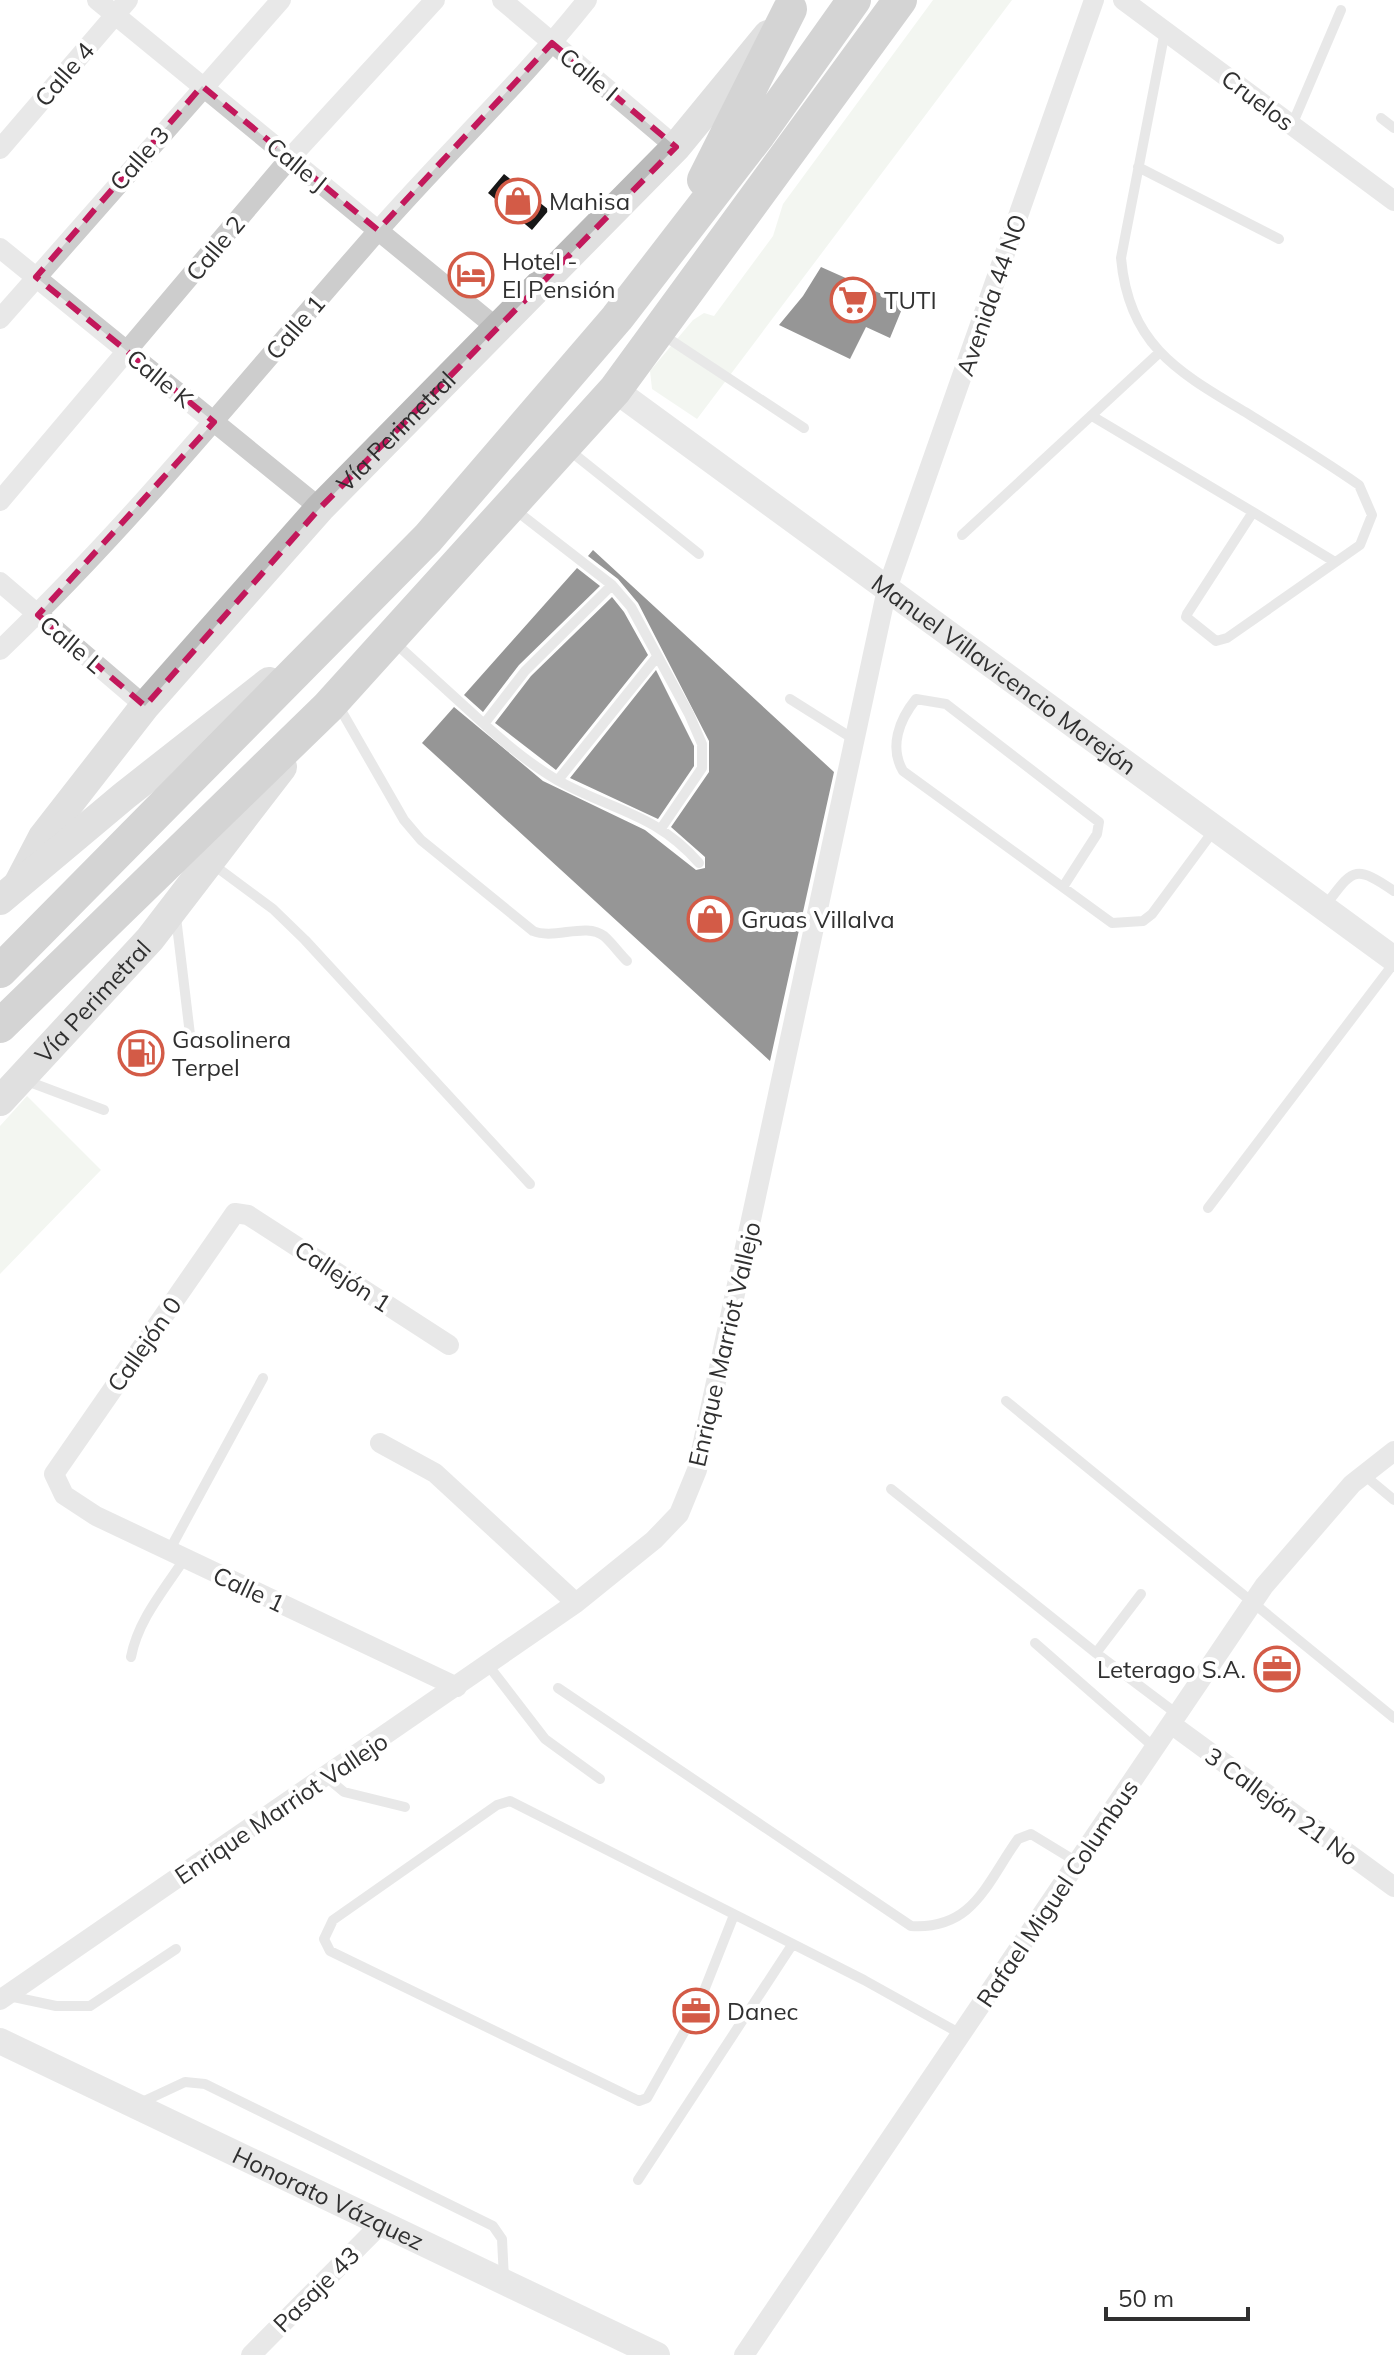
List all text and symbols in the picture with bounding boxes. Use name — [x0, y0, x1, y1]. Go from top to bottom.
street label: Calle 4 — [28, 36, 100, 112]
street label: Calle I — [554, 41, 624, 107]
street label: Cruelos — [1216, 63, 1300, 137]
street label: Calle 3 — [103, 120, 175, 196]
street label: Calle J — [261, 131, 333, 197]
shop icon: Mahisa — [494, 177, 542, 225]
place label: Mahisa — [549, 186, 630, 216]
street label: Calle 2 — [179, 209, 251, 287]
street label: Avenida 44 NO — [949, 210, 1033, 380]
place label: Hotel - El Pensión — [502, 246, 616, 304]
hotel icon: Hotel - El Pensión — [447, 251, 495, 299]
supermarket icon: TUTI — [829, 276, 877, 324]
place label: TUTI — [884, 285, 937, 315]
street label: Calle 1 — [259, 289, 331, 365]
street label: Calle K — [121, 342, 200, 414]
street label: Vía Perimetral — [330, 365, 462, 498]
street label: Manuel Villavicencio Morejón — [866, 568, 1142, 781]
street label: Calle L — [34, 609, 110, 679]
shop icon: Gruas Villalva — [686, 895, 734, 943]
place label: Gruas Villalva — [741, 904, 895, 934]
street label: Vía Perimetral — [28, 933, 157, 1069]
place label: Gasolinera Terpel — [172, 1024, 291, 1082]
fuel station icon: Gasolinera Terpel — [117, 1029, 165, 1077]
street label: Enrique Marriot Vallejo — [681, 1219, 767, 1469]
street label: Callejón 1 — [289, 1234, 397, 1318]
street label: Callejón 0 — [100, 1291, 188, 1397]
street label: Calle 1 — [208, 1559, 290, 1619]
office icon: Leterago S.A. — [1253, 1645, 1301, 1693]
place label: Leterago S.A. — [1097, 1654, 1246, 1684]
street label: Enrique Marriot Vallejo — [169, 1726, 393, 1890]
street label: 3 Callejón 21 No — [1200, 1740, 1364, 1872]
street label: Rafael Miguel Columbus — [970, 1773, 1144, 2013]
office icon: Danec — [672, 1987, 720, 2035]
place label: Danec — [727, 1996, 798, 2026]
street label: Honorato Vázquez — [228, 2140, 429, 2256]
street label: Pasaje 43 — [267, 2240, 365, 2338]
scale bar — [1106, 2271, 1248, 2321]
text: 50 m — [1118, 2283, 1174, 2313]

